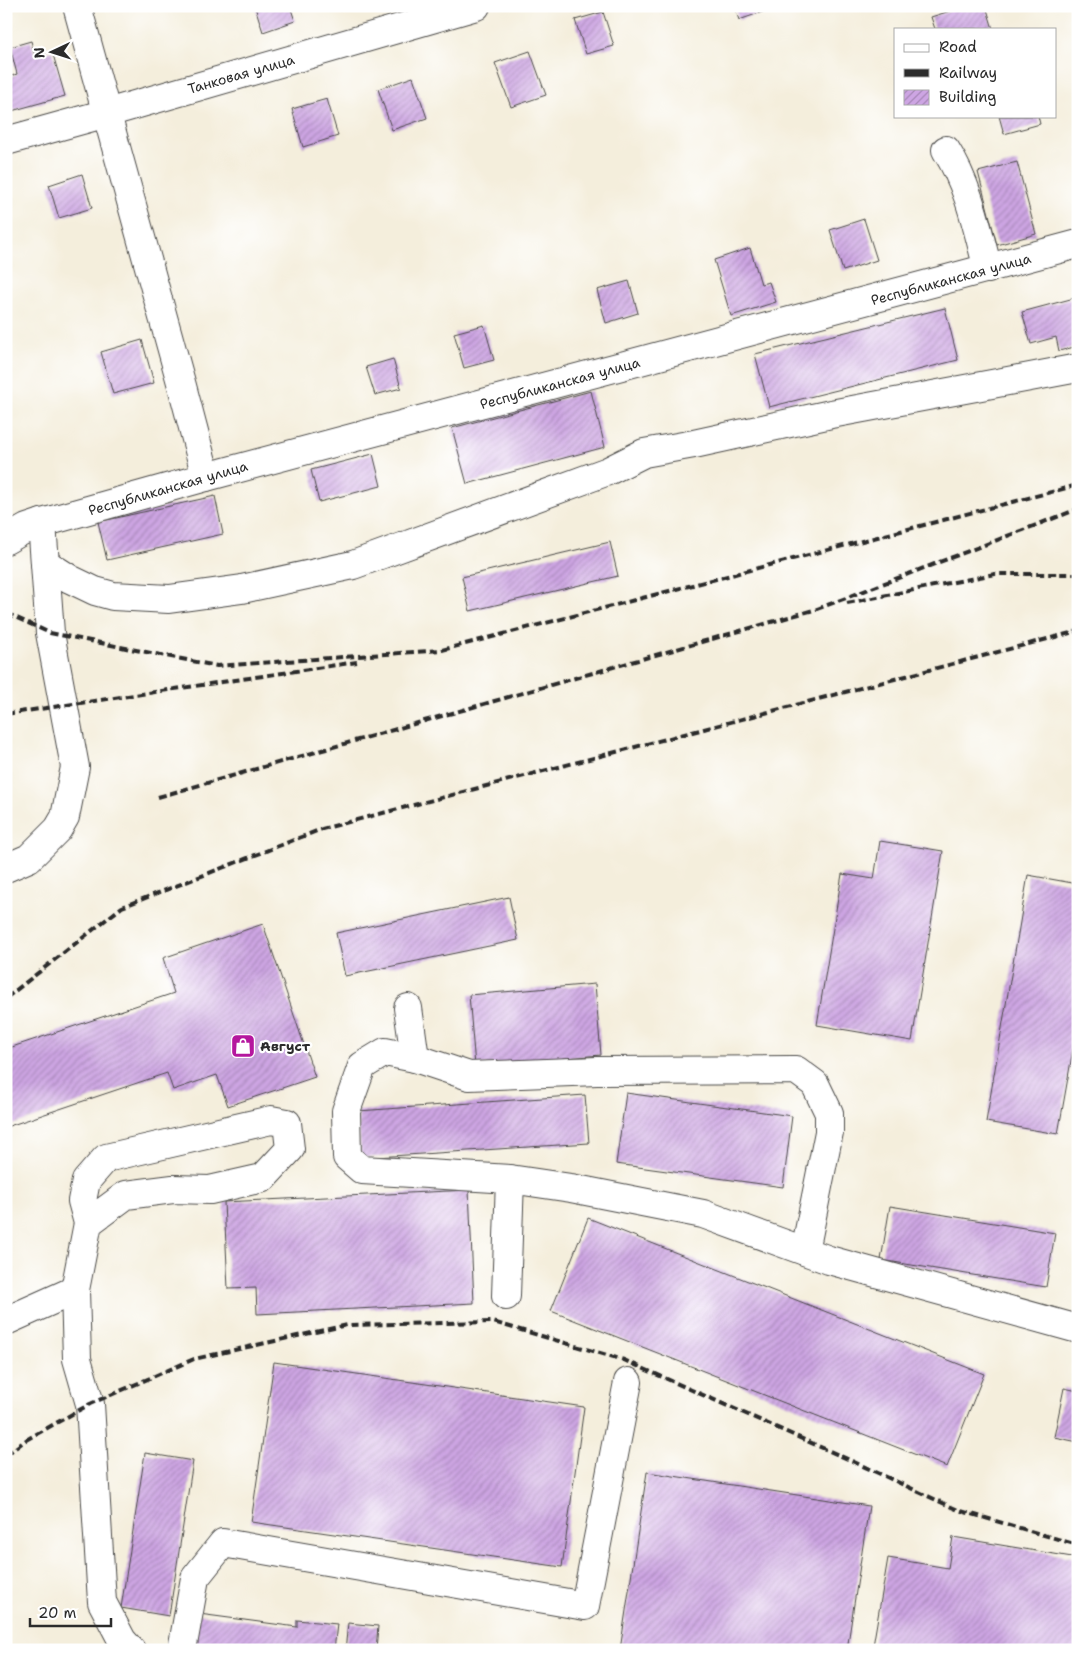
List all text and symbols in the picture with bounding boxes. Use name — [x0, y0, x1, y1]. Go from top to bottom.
north arrow — [28, 28, 78, 78]
legend — [894, 28, 1056, 118]
text: Road — [939, 37, 977, 57]
text: N — [30, 47, 48, 59]
street label: Танковая улица — [186, 50, 297, 98]
text: Railway — [939, 63, 997, 83]
text: Building — [939, 87, 996, 107]
street label: Республиканская улица — [869, 249, 1033, 309]
street label: Республиканская улица — [478, 353, 642, 413]
street label: Республиканская улица — [86, 457, 250, 519]
shop icon: Август — [230, 1033, 256, 1059]
place label: Август — [260, 1037, 311, 1055]
scale bar — [30, 1596, 111, 1628]
text: 20 m — [38, 1603, 77, 1623]

